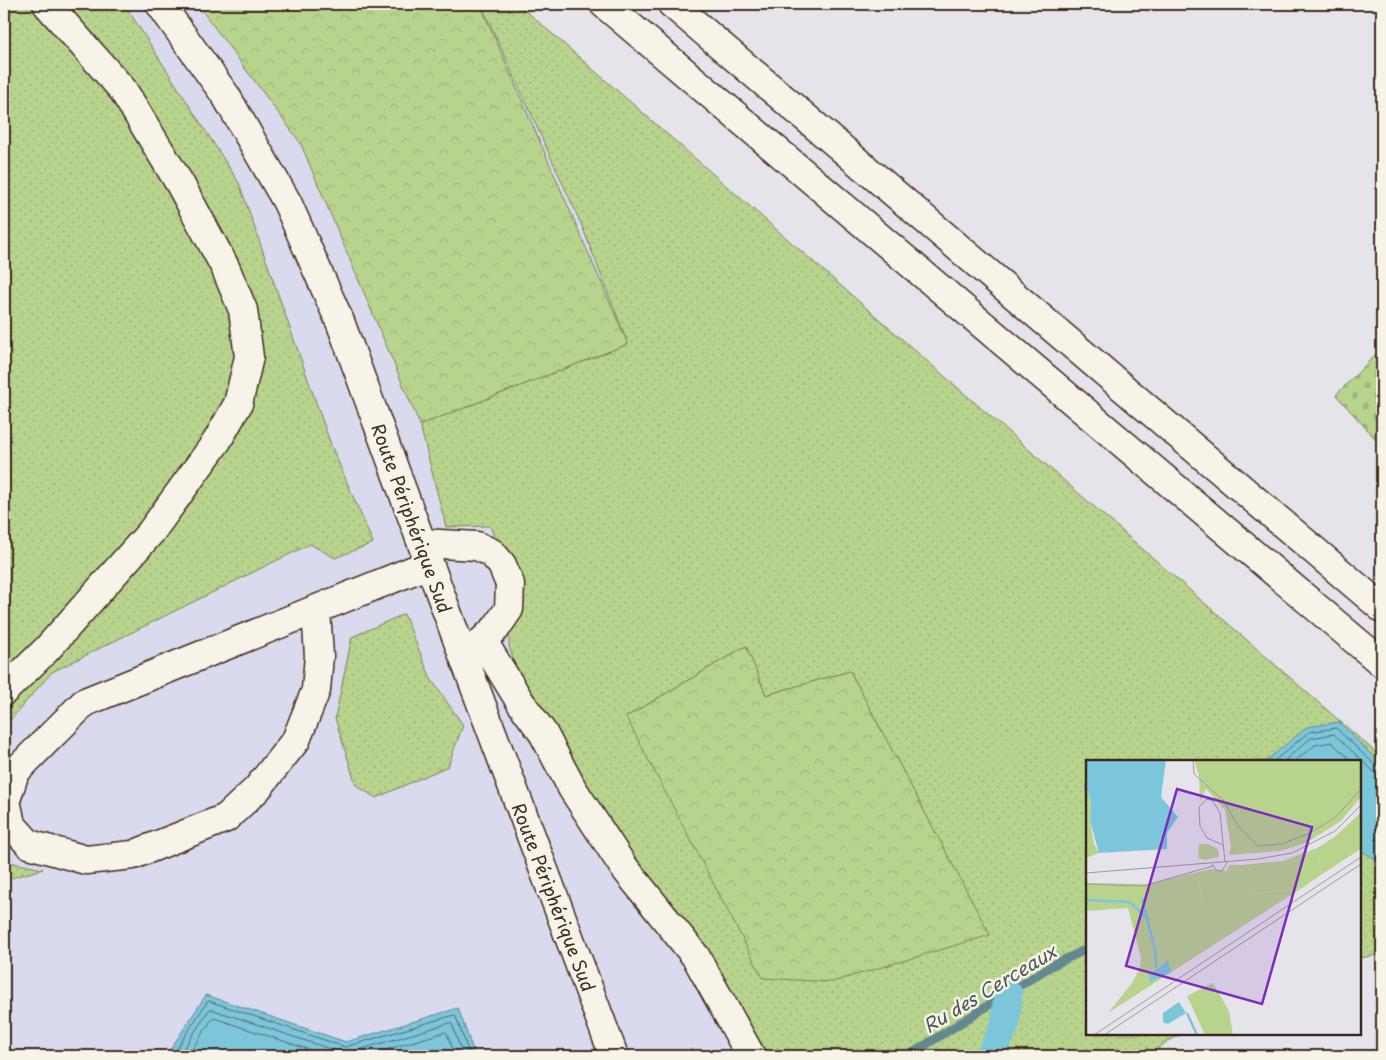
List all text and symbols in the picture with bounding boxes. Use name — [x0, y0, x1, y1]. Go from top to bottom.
street label: Route Périphérique Sud — [365, 419, 459, 617]
inset map — [1086, 760, 1361, 1035]
street label: Route Périphérique Sud — [506, 799, 602, 995]
water label: Ru des Cerceaux — [917, 936, 1063, 1039]

